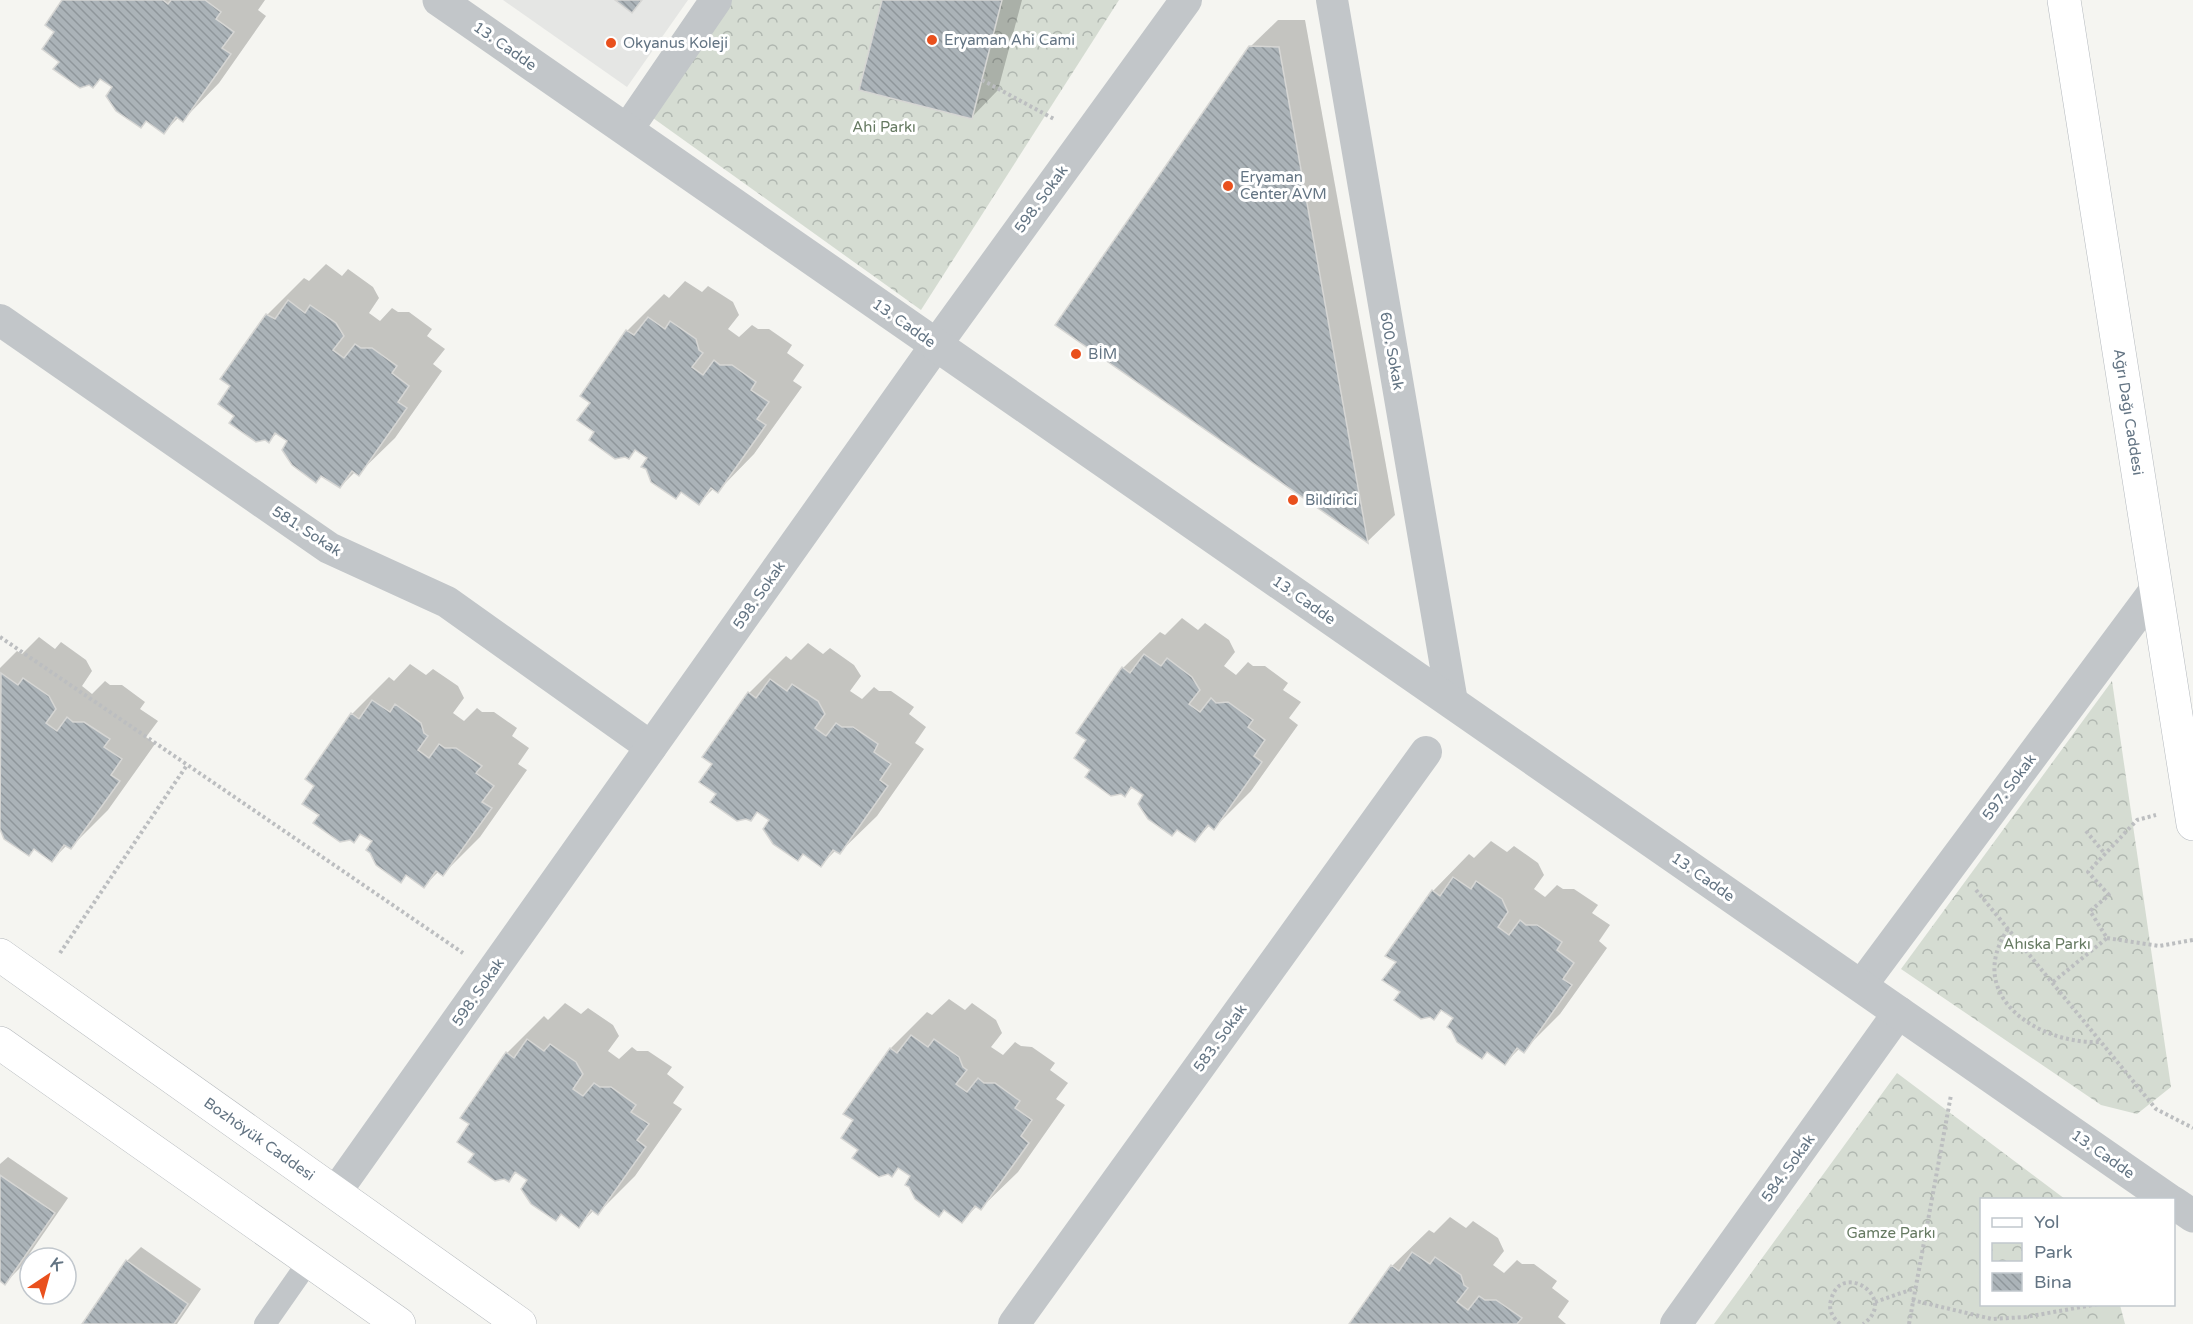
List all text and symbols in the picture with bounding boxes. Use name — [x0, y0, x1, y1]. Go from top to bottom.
street label: 13. Cadde — [470, 18, 540, 74]
place label: Eryaman Ahi Cami — [944, 31, 1075, 49]
marker: Eryaman Ahi Cami — [925, 33, 939, 47]
place label: Okyanus Koleji — [623, 34, 728, 52]
marker: Okyanus Koleji — [604, 36, 618, 50]
park label: Ahi Parkı — [852, 118, 916, 136]
street label: 598. Sokak — [1010, 162, 1072, 236]
place label: Eryaman Center AVM — [1240, 168, 1327, 203]
marker: Eryaman Center AVM — [1221, 179, 1235, 193]
street label: 13. Cadde — [869, 295, 939, 351]
street label: 600. Sokak — [1376, 311, 1408, 391]
place label: BİM — [1088, 345, 1117, 363]
marker: BİM — [1069, 347, 1083, 361]
street label: Ağrı Dağı Caddesi — [2110, 347, 2147, 477]
place label: Bildirici — [1305, 491, 1357, 509]
marker: Bildirici — [1286, 493, 1300, 507]
street label: 581. Sokak — [269, 502, 345, 560]
street label: 598. Sokak — [729, 557, 789, 633]
street label: 13. Cadde — [1269, 572, 1339, 628]
street label: 597. Sokak — [1978, 750, 2040, 824]
street label: 13. Cadde — [1668, 849, 1738, 905]
park label: Ahıska Parkı — [2003, 935, 2091, 953]
street label: 598. Sokak — [448, 954, 508, 1030]
street label: 583. Sokak — [1189, 1001, 1251, 1075]
street label: Bozhöyük Caddesi — [200, 1094, 318, 1184]
street label: 13. Cadde — [2068, 1126, 2138, 1182]
street label: 584. Sokak — [1757, 1131, 1819, 1205]
legend — [1980, 1198, 2175, 1306]
text: Yol — [2034, 1211, 2060, 1233]
park label: Gamze Parkı — [1846, 1224, 1936, 1242]
text: Park — [2034, 1241, 2073, 1263]
north arrow — [18, 1246, 78, 1306]
text: K — [46, 1253, 67, 1276]
text: Bina — [2034, 1271, 2072, 1293]

